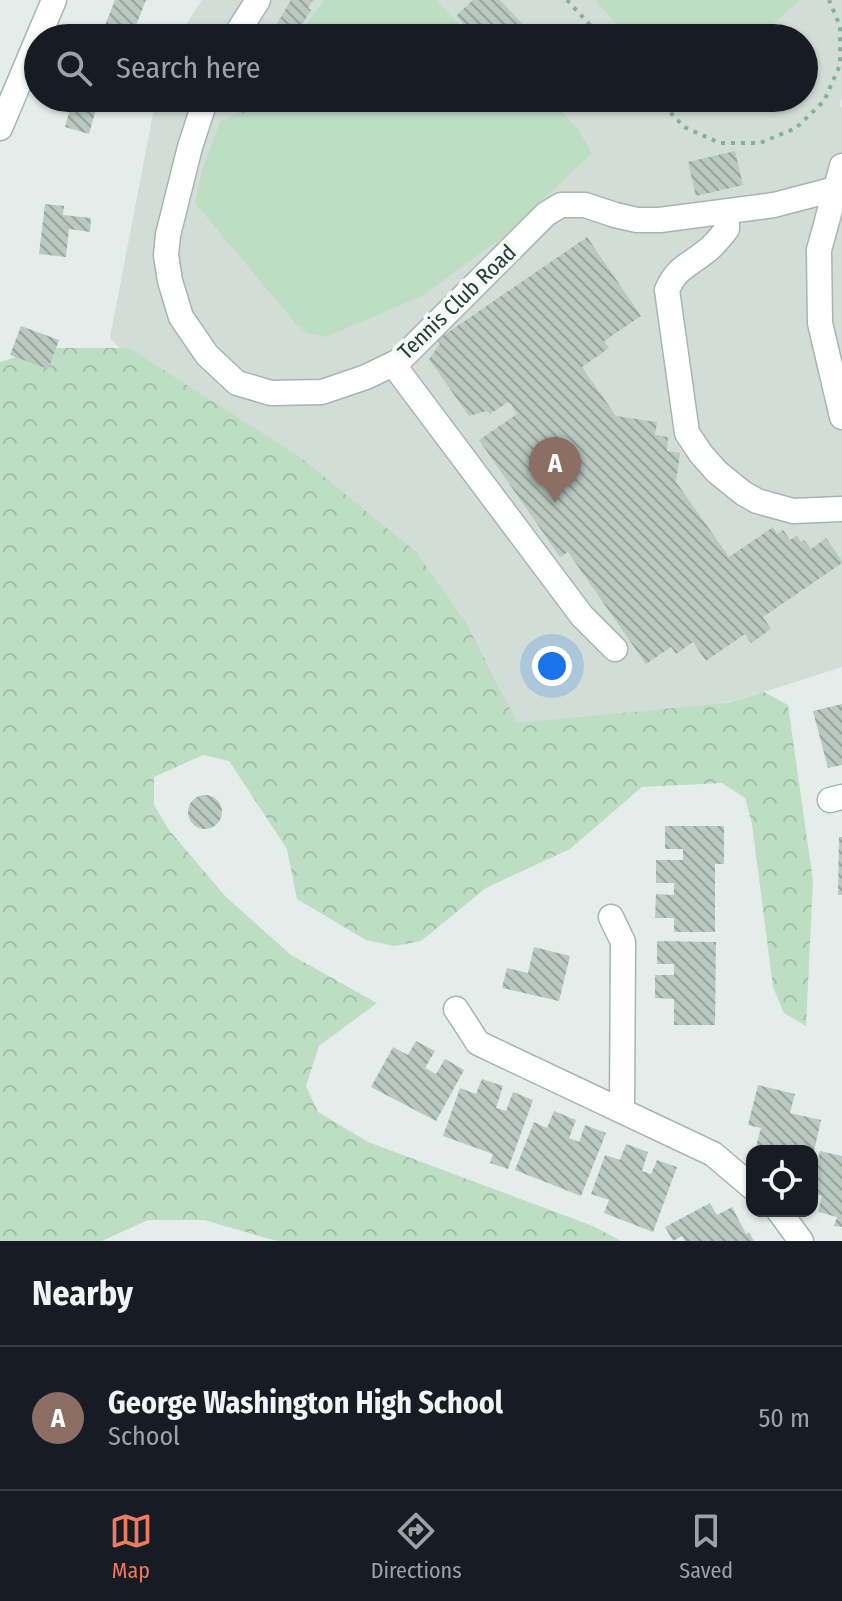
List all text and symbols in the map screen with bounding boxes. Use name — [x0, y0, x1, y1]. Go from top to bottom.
search box — [24, 24, 818, 112]
icon: search — [52, 46, 96, 90]
text: Search here — [116, 50, 261, 86]
street label: Tennis Club Road — [392, 239, 522, 365]
pin: A — [529, 437, 581, 503]
your location — [532, 646, 572, 686]
map controls — [746, 1145, 818, 1217]
button: locate — [746, 1145, 818, 1217]
text: Nearby — [32, 1273, 133, 1314]
text: George Washington High School — [108, 1385, 503, 1421]
text: A — [51, 1403, 65, 1434]
text: 50 m — [758, 1403, 810, 1434]
text: School — [108, 1421, 180, 1452]
tab: Map — [109, 1509, 153, 1584]
tab: Directions — [371, 1509, 462, 1584]
tab: Saved — [679, 1509, 733, 1584]

